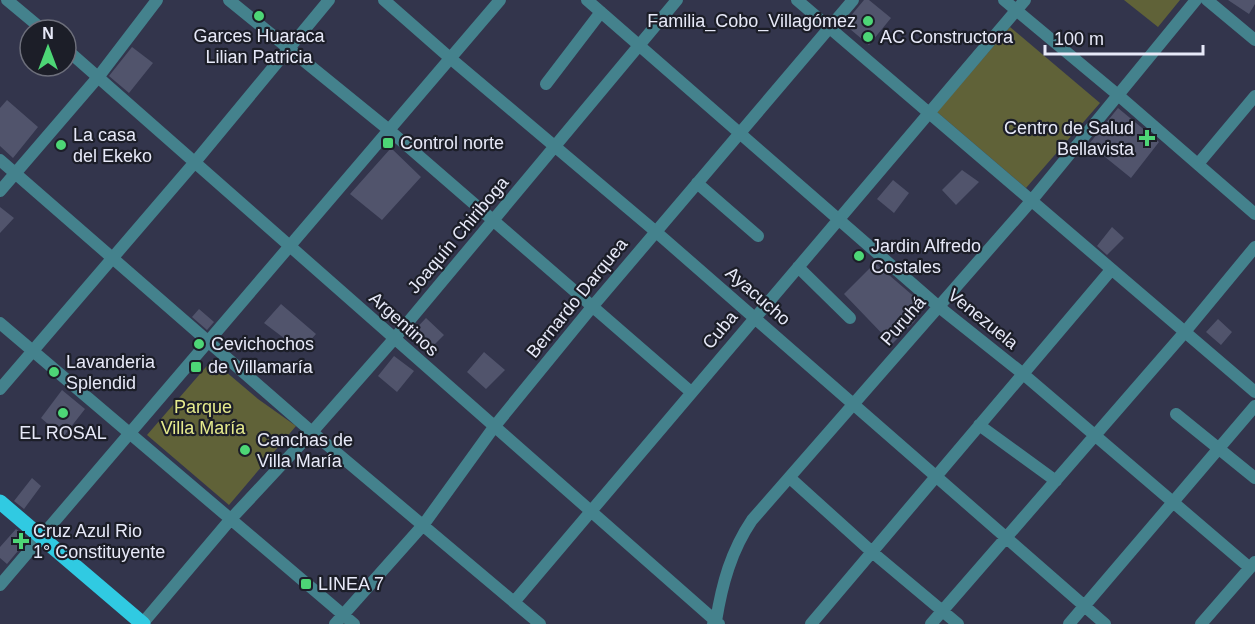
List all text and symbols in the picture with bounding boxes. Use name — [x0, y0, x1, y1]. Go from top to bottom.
marker: Garces Huaraca Lilian Patricia — [252, 9, 266, 23]
place label: Familia_Cobo_Villagómez — [647, 11, 856, 32]
marker: Familia_Cobo_Villagómez — [861, 14, 875, 28]
north arrow — [18, 18, 78, 78]
scale bar — [1045, 18, 1202, 56]
text: N — [42, 25, 54, 42]
place label: Garces Huaraca Lilian Patricia — [193, 26, 326, 67]
place label: AC Constructora — [880, 27, 1014, 47]
text: 100 m — [1054, 29, 1104, 49]
marker: AC Constructora — [861, 30, 875, 44]
place label: Centro de Salud Bellavista — [1004, 118, 1135, 159]
place label: La casa del Ekeko — [73, 125, 152, 166]
marker: Centro de Salud Bellavista — [1138, 129, 1156, 147]
place label: Control norte — [400, 133, 504, 153]
marker: Control norte — [381, 136, 395, 150]
marker: La casa del Ekeko — [54, 138, 68, 152]
street label: Joaquín Chiriboga — [403, 172, 513, 297]
street label: Bernardo Darquea — [523, 233, 632, 362]
place label: Jardin Alfredo Costales — [871, 236, 981, 277]
marker: Jardin Alfredo Costales — [852, 249, 866, 263]
street label: Ayacucho — [722, 263, 794, 329]
street label: Venezuela — [944, 285, 1023, 354]
street label: Argentinos — [365, 288, 443, 360]
street label: Puruhá — [876, 292, 930, 349]
street label: Cuba — [699, 306, 742, 353]
place label: Cevichochos — [211, 334, 314, 354]
marker: Cevichochos — [192, 337, 206, 351]
place label: Lavanderia Splendid — [66, 352, 156, 393]
place label: de Villamaría — [208, 357, 314, 377]
marker: de Villamaría — [189, 360, 203, 374]
marker: Lavanderia Splendid — [47, 365, 61, 379]
park label: Parque Villa María — [161, 397, 246, 438]
marker: EL ROSAL — [56, 406, 70, 420]
place label: EL ROSAL — [19, 423, 107, 443]
place label: Canchas de Villa María — [257, 430, 353, 471]
marker: Canchas de Villa María — [238, 443, 252, 457]
place label: Cruz Azul Rio 1° Constituyente — [33, 521, 165, 562]
marker: Cruz Azul Rio 1° Constituyente — [14, 534, 28, 548]
place label: LINEA 7 — [318, 574, 384, 594]
marker: LINEA 7 — [299, 577, 313, 591]

